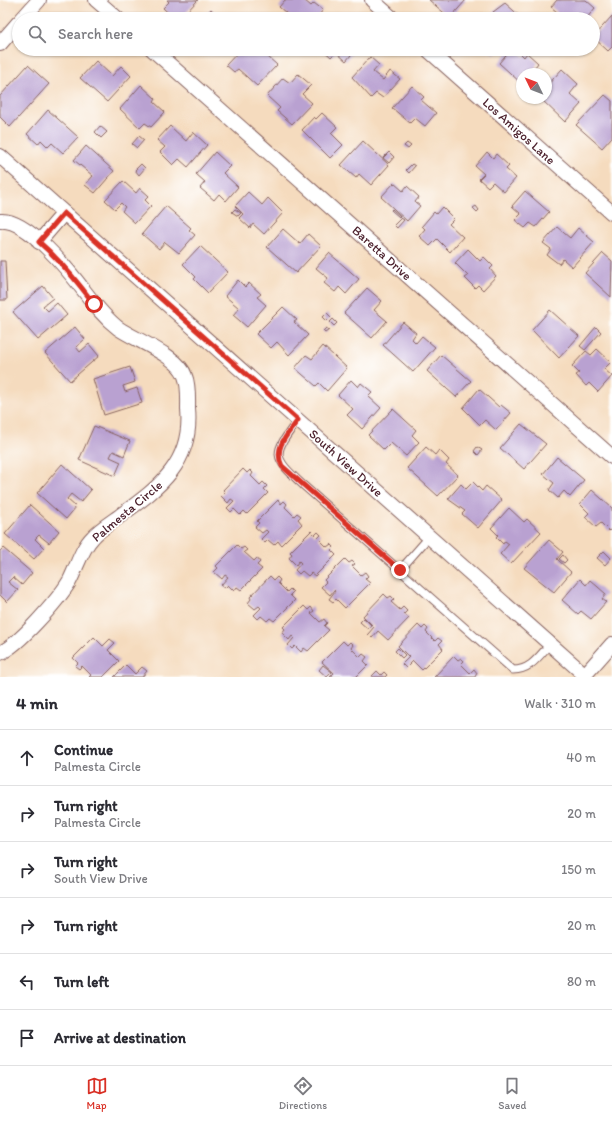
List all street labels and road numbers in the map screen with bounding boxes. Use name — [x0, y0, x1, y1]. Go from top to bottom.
street label: Los Amigos Lane — [480, 94, 558, 168]
street label: Baretta Drive — [349, 223, 415, 283]
street label: South View Drive — [306, 426, 386, 500]
street label: Palmesta Circle — [89, 477, 165, 545]

